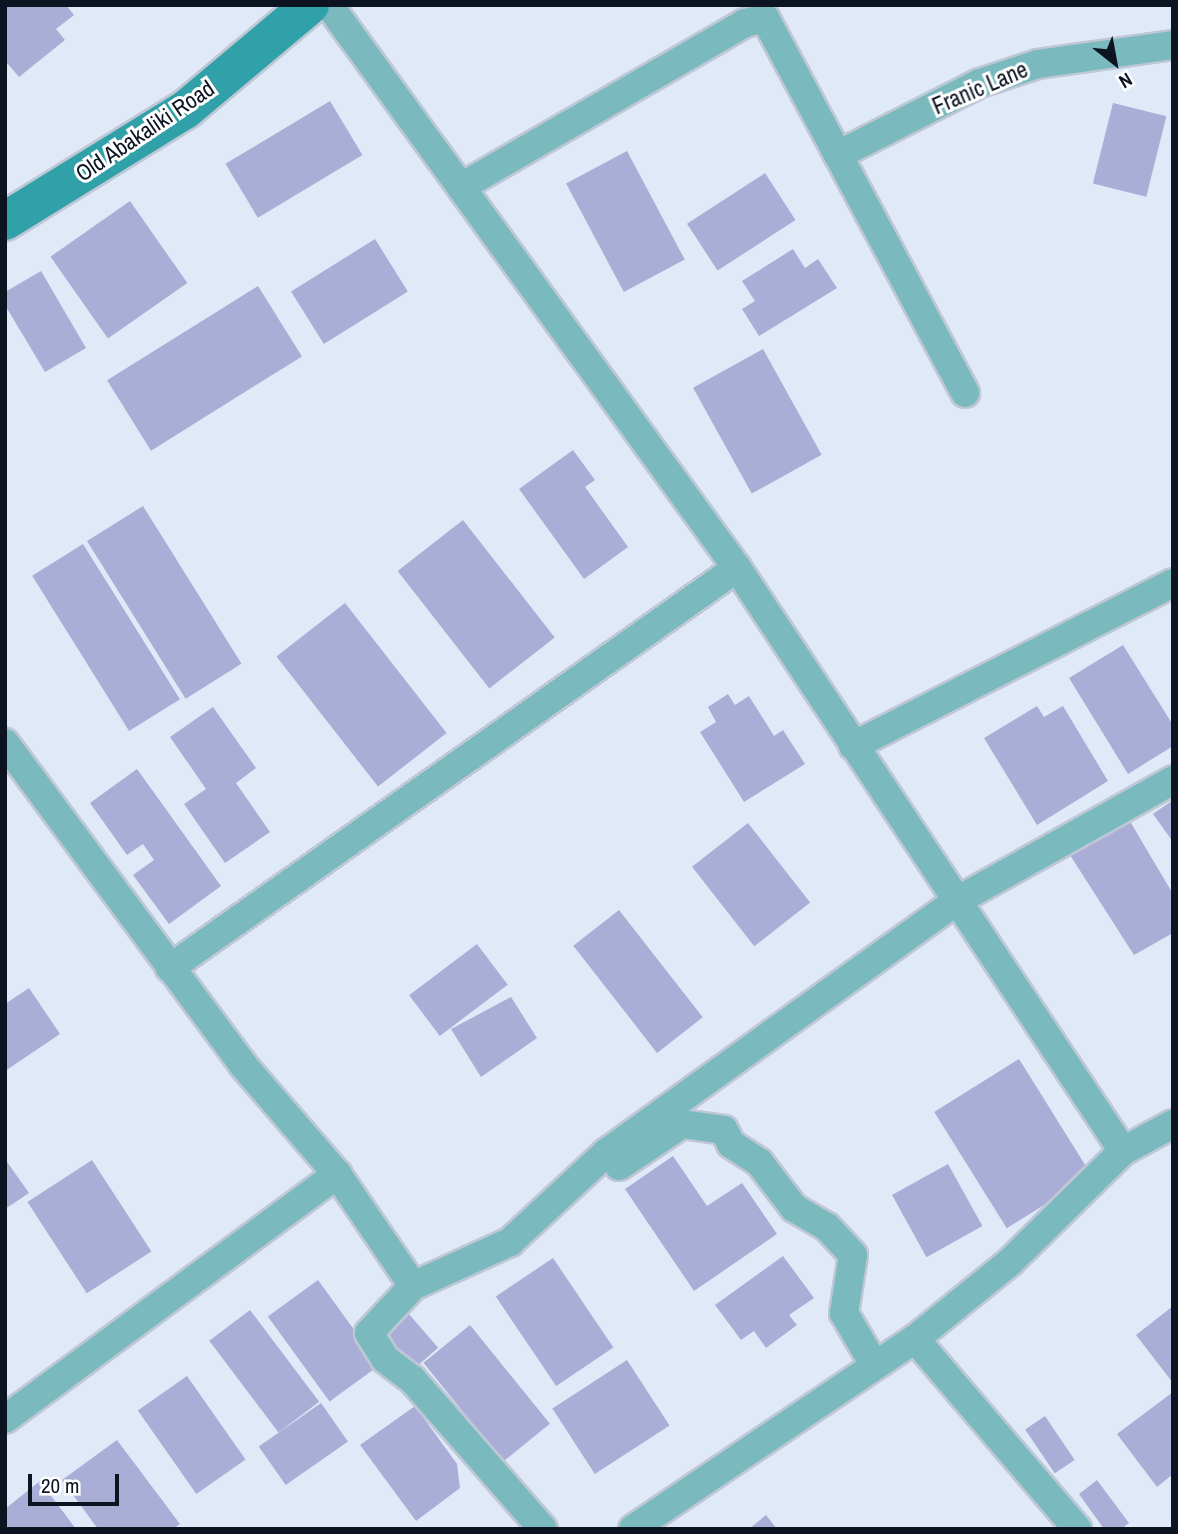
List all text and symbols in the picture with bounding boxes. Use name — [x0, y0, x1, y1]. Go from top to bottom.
north arrow — [1080, 28, 1150, 98]
street label: Franic Lane — [928, 56, 1032, 120]
text: N — [1114, 67, 1137, 95]
street label: Old Abakaliki Road — [70, 74, 220, 188]
scale bar — [32, 1460, 122, 1504]
text: 20 m — [41, 1471, 79, 1500]

